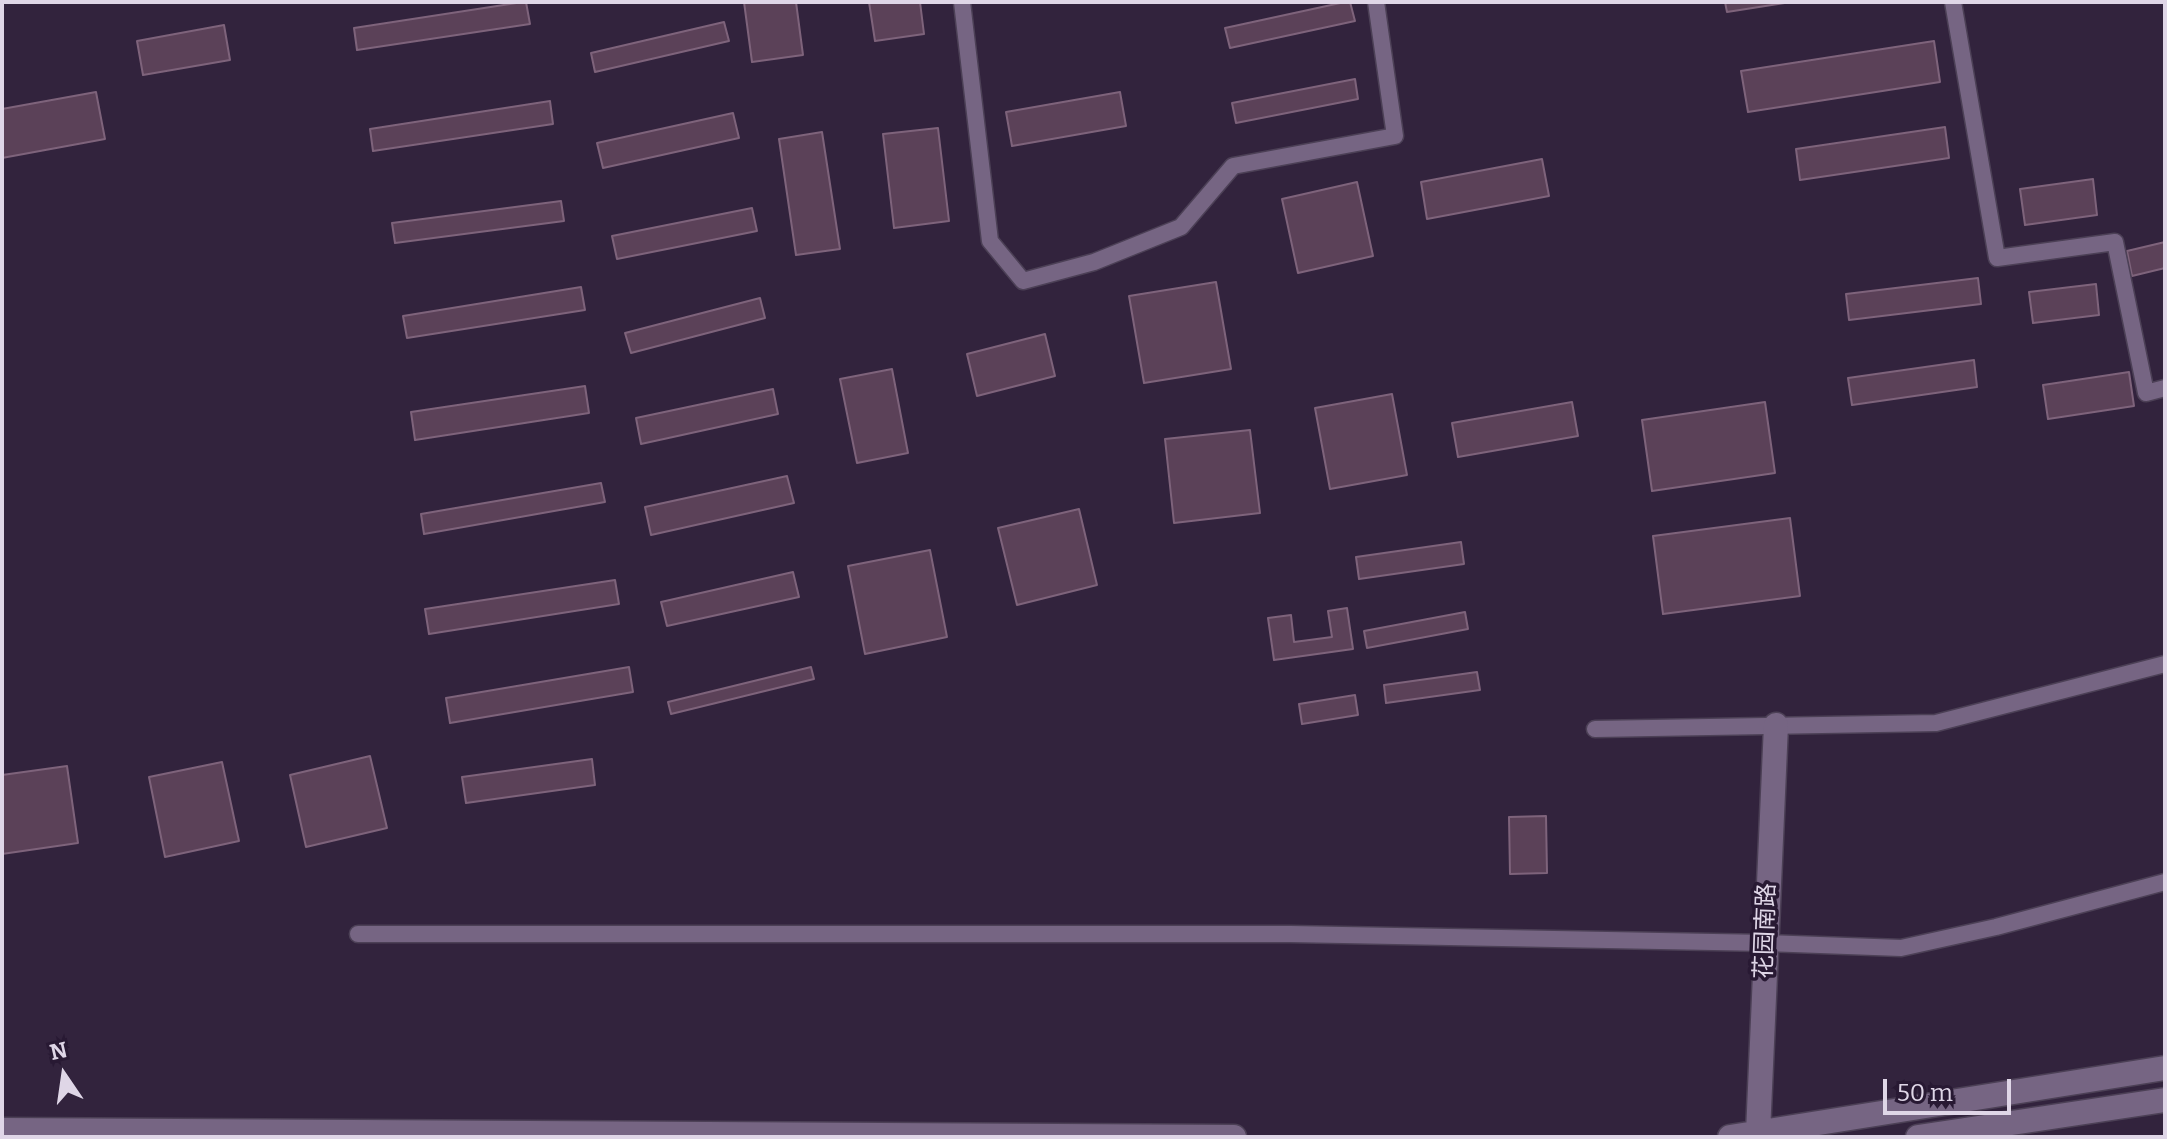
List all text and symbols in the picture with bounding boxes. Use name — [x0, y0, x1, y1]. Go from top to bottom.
street label: 花园南路 — [1750, 883, 1782, 979]
north arrow — [24, 1035, 104, 1115]
text: N — [47, 1036, 70, 1066]
scale bar — [1887, 1063, 2015, 1113]
text: 50 m — [1897, 1079, 1953, 1107]

